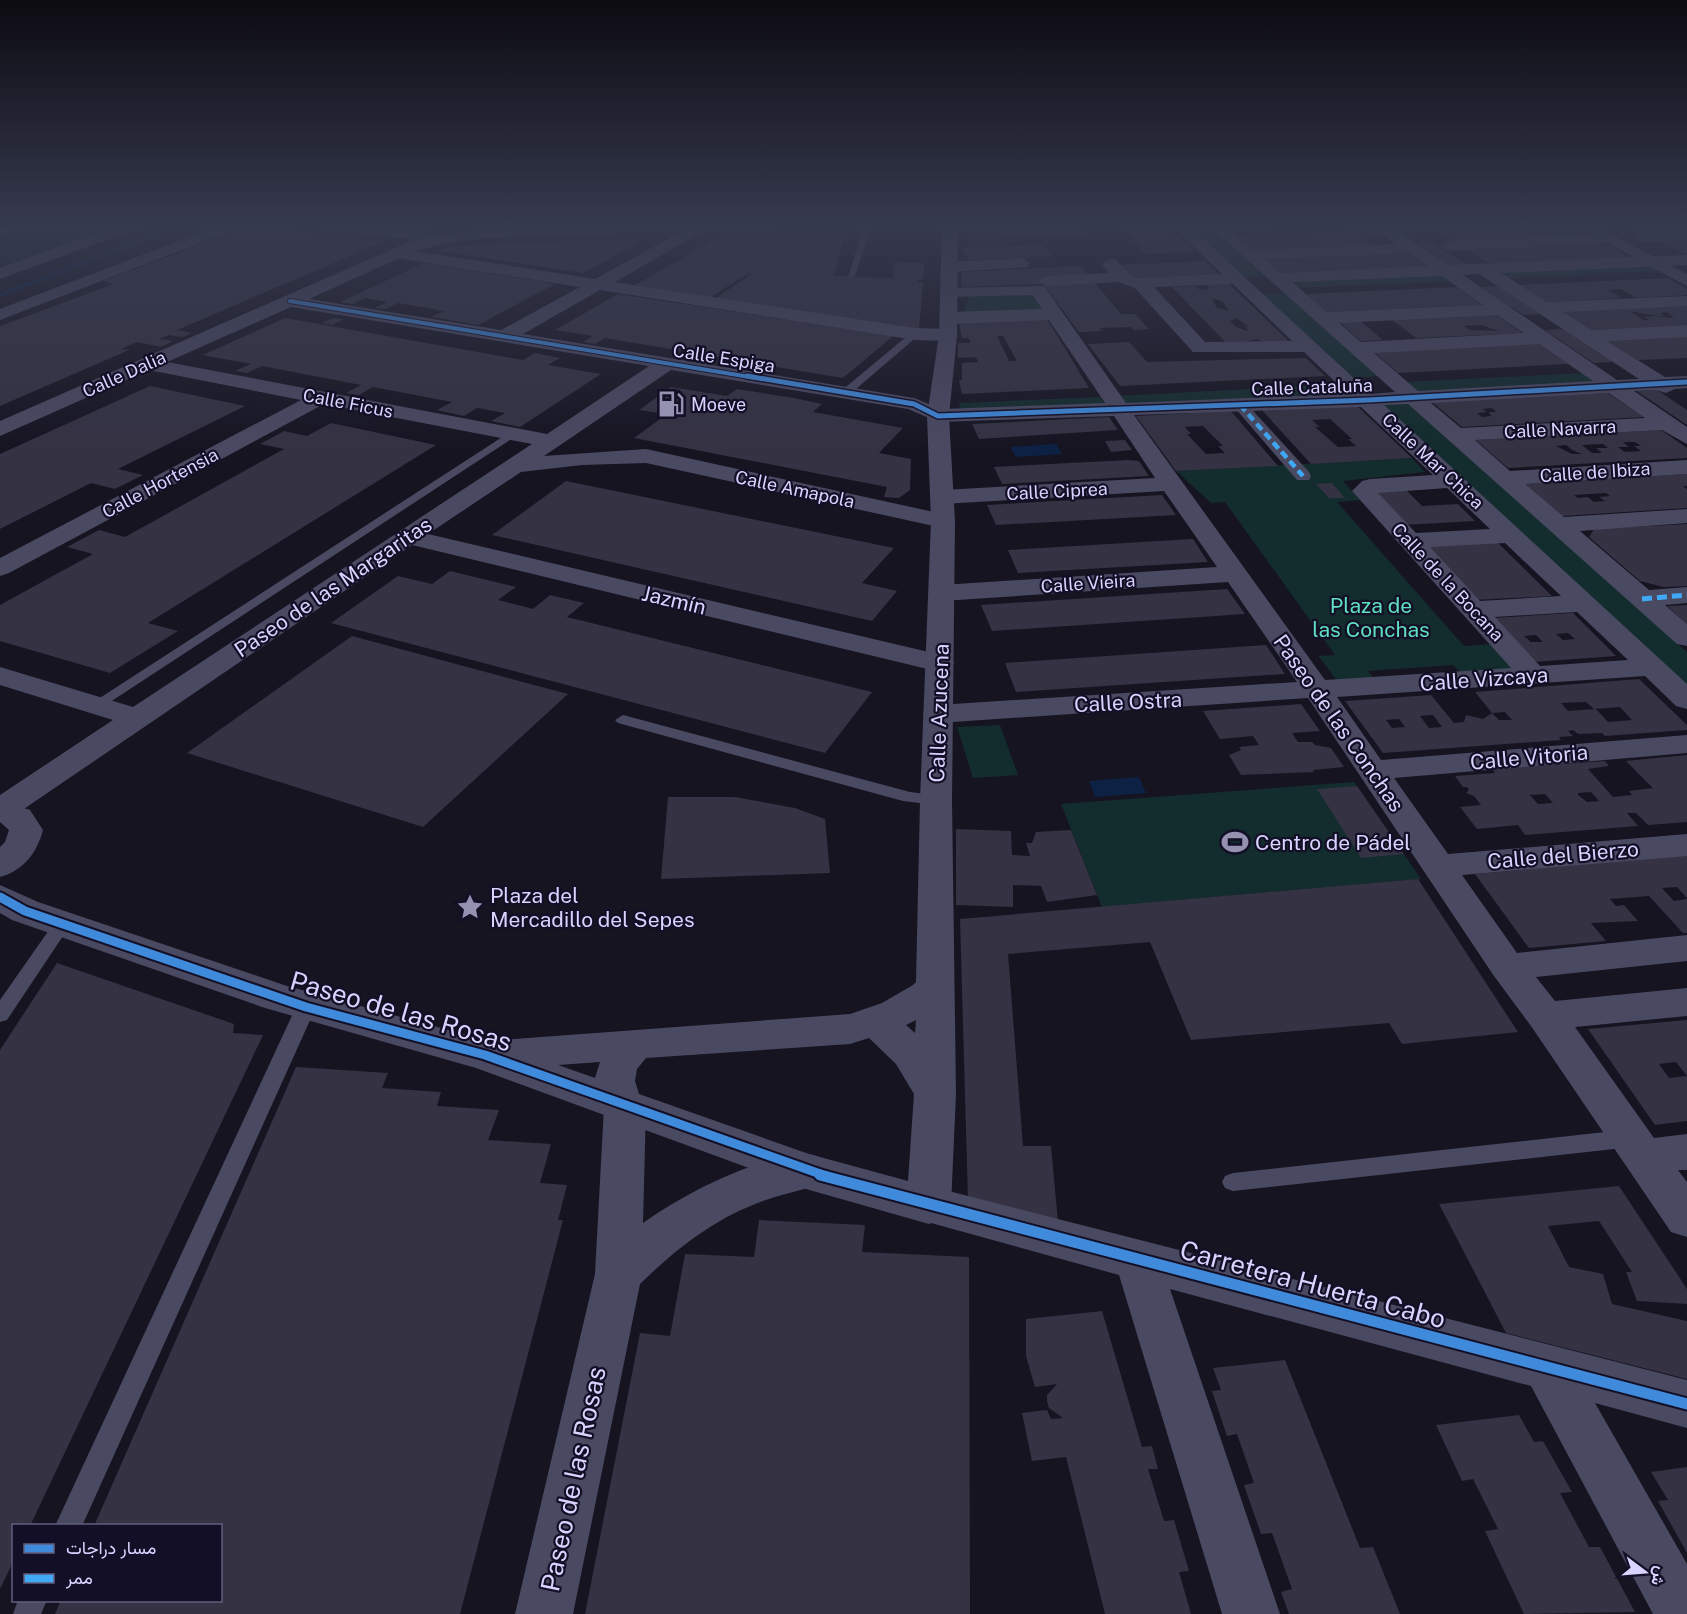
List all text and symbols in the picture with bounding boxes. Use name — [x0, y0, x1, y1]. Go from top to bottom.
street label: Calle Espiga — [671, 340, 777, 376]
street label: Calle Dalia — [79, 346, 169, 402]
street label: Calle Cataluña — [1251, 374, 1373, 400]
street label: Calle Ficus — [301, 384, 395, 422]
fuel station icon: Moeve — [656, 389, 686, 419]
place label: Moeve — [691, 394, 746, 415]
street label: Calle Mar Chica — [1378, 409, 1488, 513]
street label: Calle Navarra — [1503, 416, 1617, 442]
street label: Calle Hortensia — [98, 444, 222, 522]
street label: Calle de Ibiza — [1539, 458, 1651, 486]
street label: Calle Amapola — [733, 466, 857, 512]
street label: Calle Ciprea — [1006, 478, 1108, 504]
street label: Paseo de las Margaritas — [230, 512, 436, 662]
street label: Calle de la Bocana — [1388, 519, 1508, 645]
street label: Calle Vieira — [1040, 569, 1136, 597]
street label: Jazmín — [639, 580, 709, 620]
park label: Plaza de las Conchas — [1312, 593, 1430, 642]
street label: Paseo de las Conchas — [1268, 630, 1410, 816]
street label: Calle Azucena — [924, 643, 954, 783]
street label: Calle Vizcaya — [1419, 662, 1549, 696]
street label: Calle Ostra — [1073, 687, 1183, 717]
street label: Calle Vitoria — [1469, 739, 1589, 775]
sports icon: Centro de Pádel — [1220, 827, 1250, 857]
place label: Centro de Pádel — [1255, 830, 1411, 855]
street label: Calle del Bierzo — [1486, 836, 1640, 874]
place label: Plaza del Mercadillo del Sepes — [490, 883, 695, 932]
place icon: Plaza del Mercadillo del Sepes — [455, 892, 485, 922]
street label: Paseo de las Rosas — [287, 965, 515, 1057]
street label: Carretera Huerta Cabo — [1177, 1234, 1449, 1334]
street label: Paseo de las Rosas — [534, 1364, 612, 1594]
legend — [12, 1524, 222, 1602]
text: مسار دراجات — [66, 1537, 156, 1559]
north arrow — [1615, 1542, 1675, 1602]
text: ش — [1647, 1564, 1671, 1588]
text: ممر — [65, 1567, 93, 1589]

